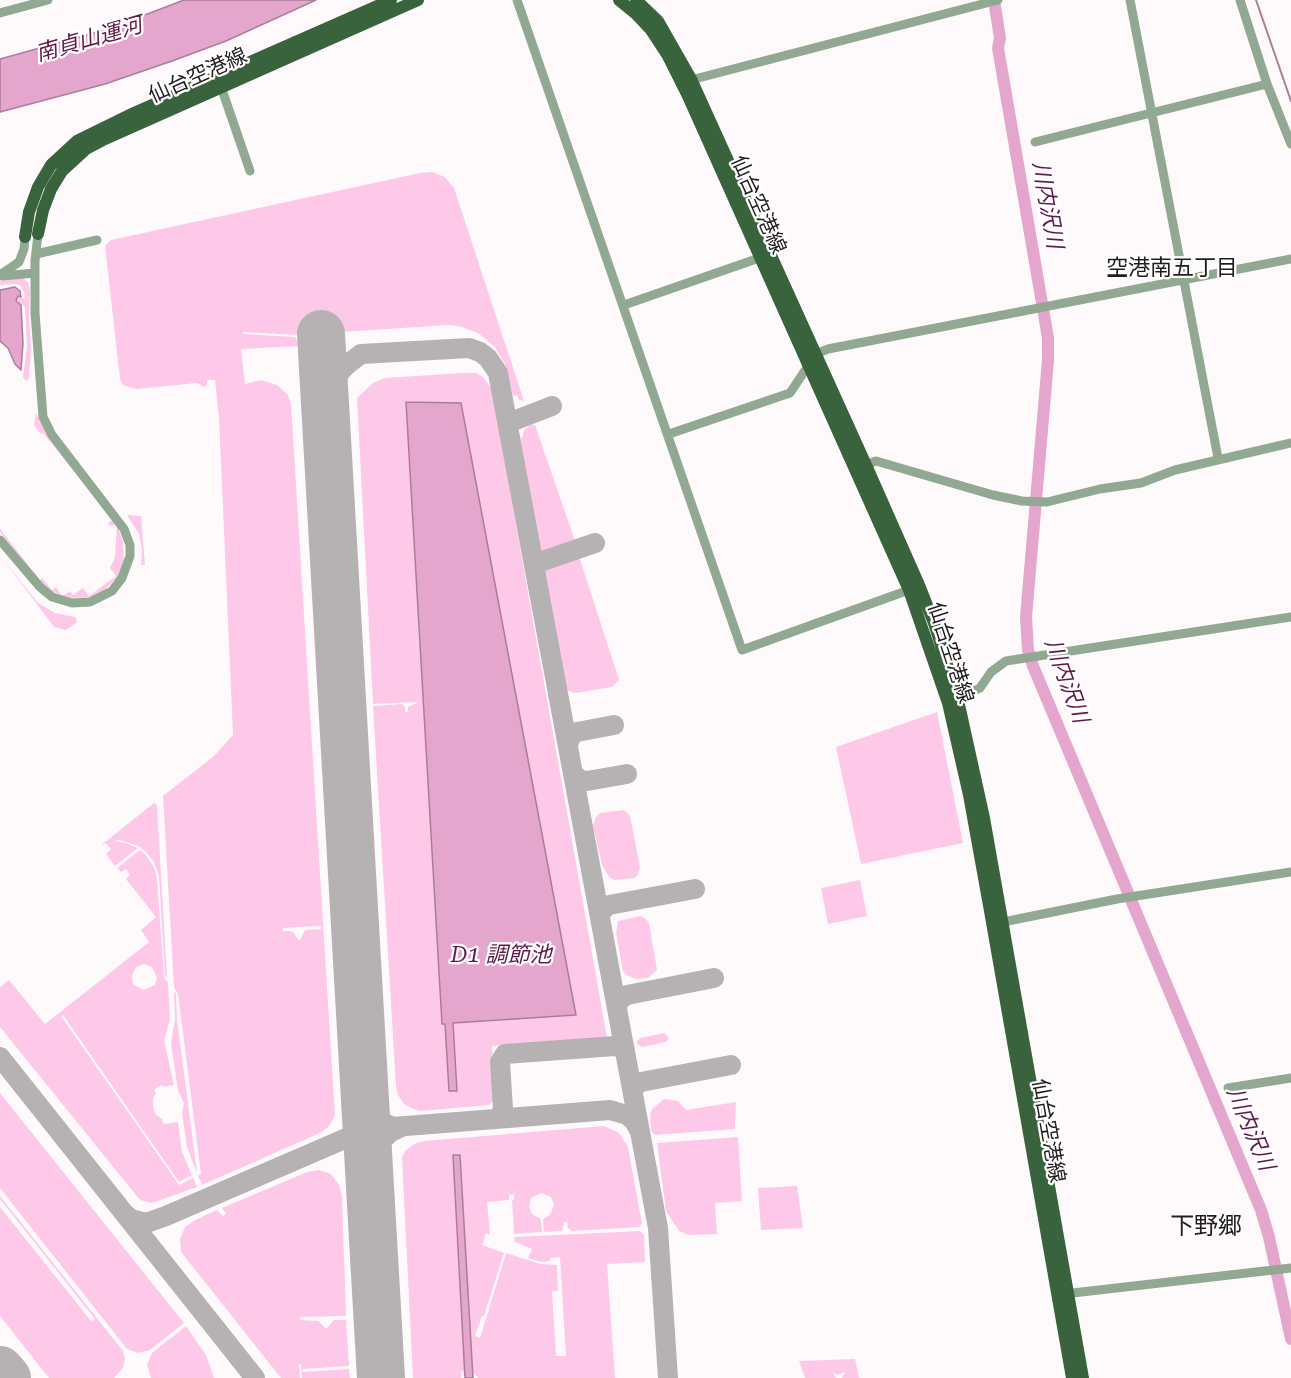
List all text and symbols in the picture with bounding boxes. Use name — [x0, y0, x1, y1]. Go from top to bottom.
water label: 南貞山運河 — [32, 12, 146, 68]
street label: 仙台空港線 — [145, 43, 251, 109]
street label: 仙台空港線 — [725, 152, 791, 258]
water label: 川内沢川 — [1026, 159, 1068, 251]
district label: 空港南五丁目 — [1106, 256, 1238, 282]
street label: 仙台空港線 — [922, 599, 978, 707]
water label: 川内沢川 — [1039, 635, 1093, 727]
water label: D1 調節池 — [451, 943, 551, 969]
street label: 仙台空港線 — [1026, 1077, 1070, 1185]
water label: 川内沢川 — [1221, 1083, 1279, 1175]
district label: 下野郷 — [1170, 1213, 1242, 1241]

